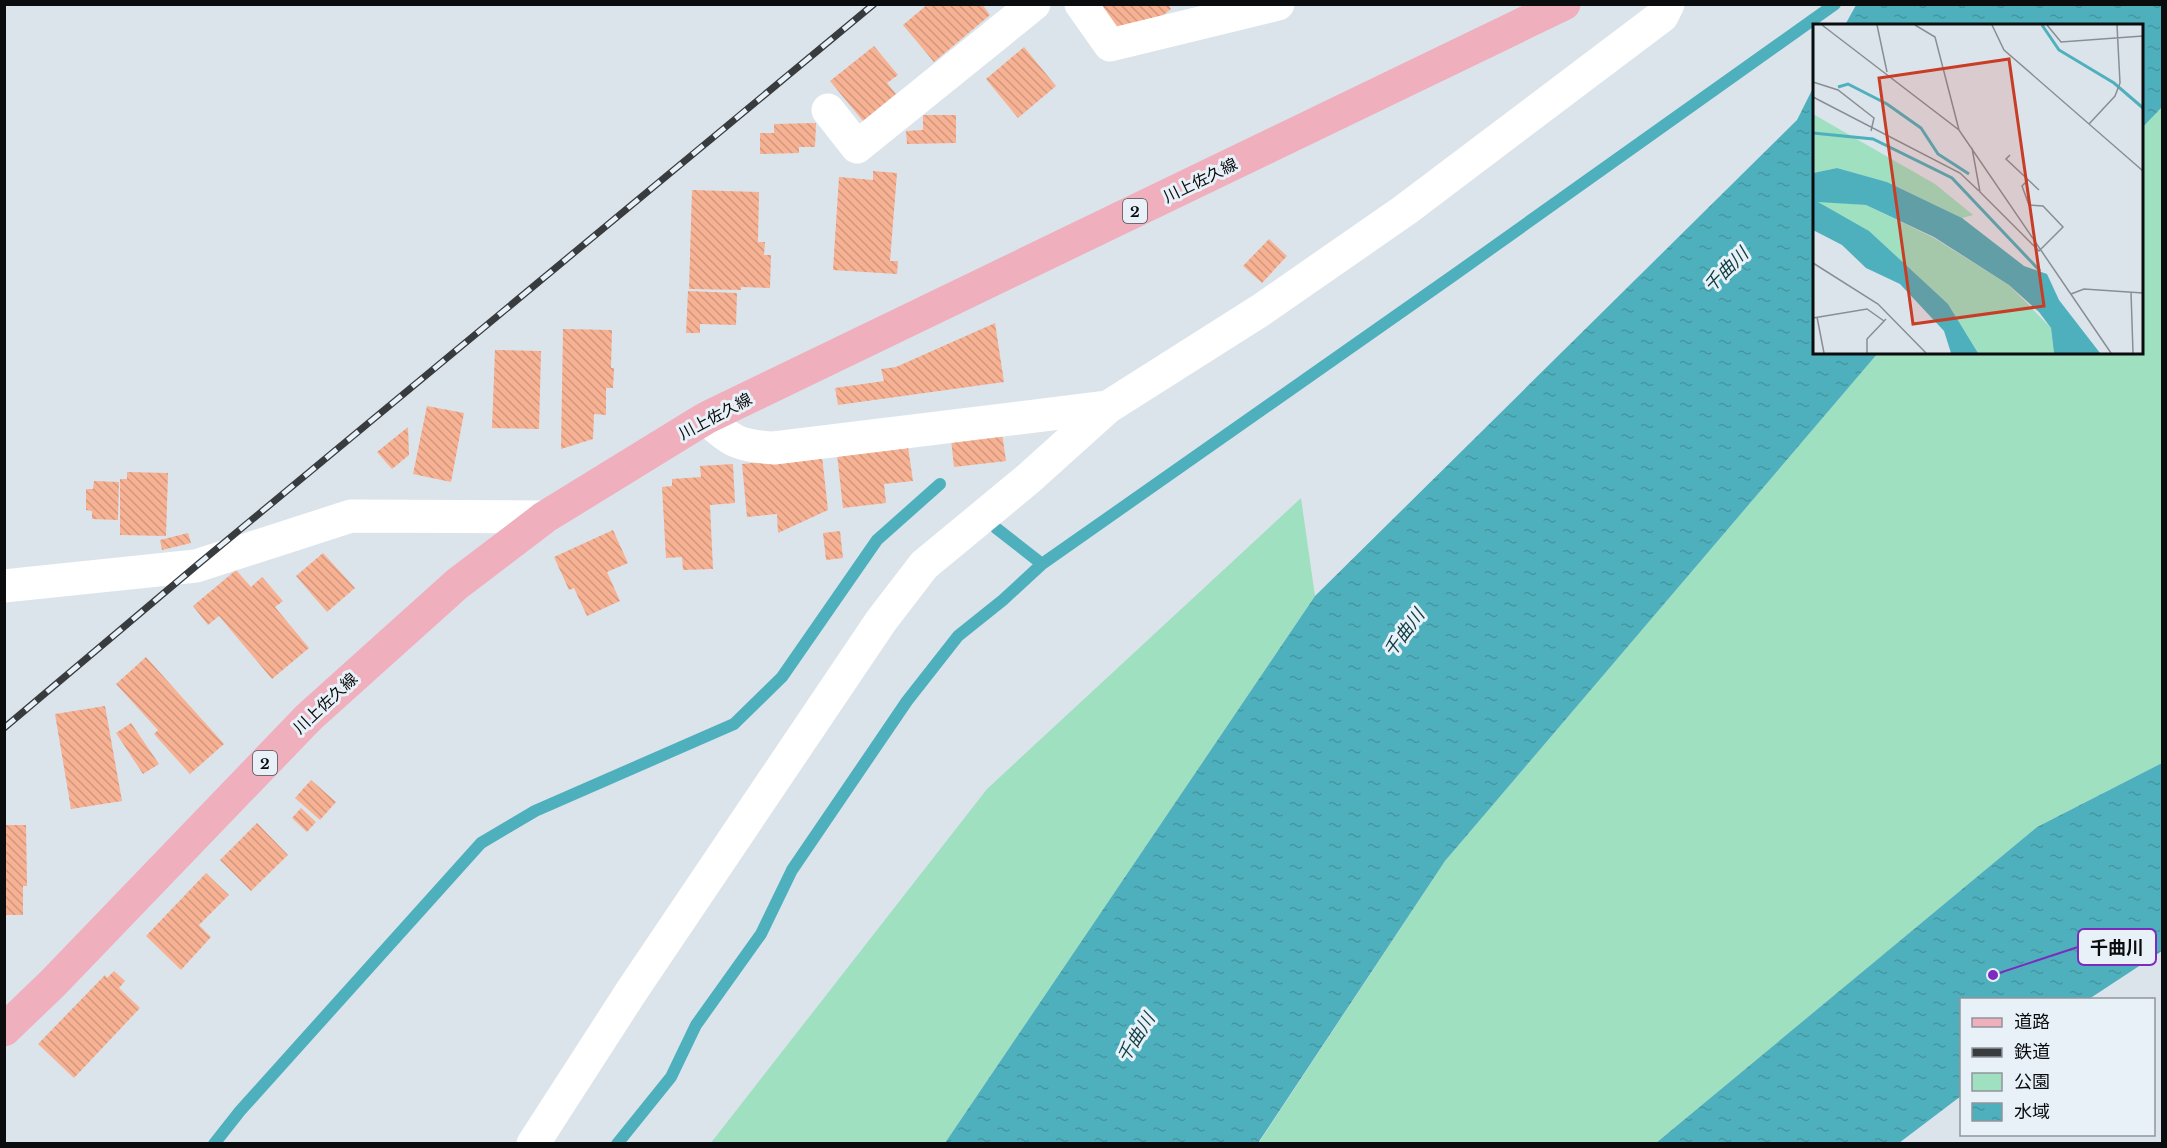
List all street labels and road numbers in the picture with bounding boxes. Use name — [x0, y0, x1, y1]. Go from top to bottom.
street label: 川上佐久線 — [1160, 153, 1240, 207]
road number: 2 — [1123, 199, 1147, 223]
street label: 川上佐久線 — [675, 388, 755, 444]
street label: 川上佐久線 — [289, 668, 361, 738]
road number: 2 — [253, 751, 277, 775]

